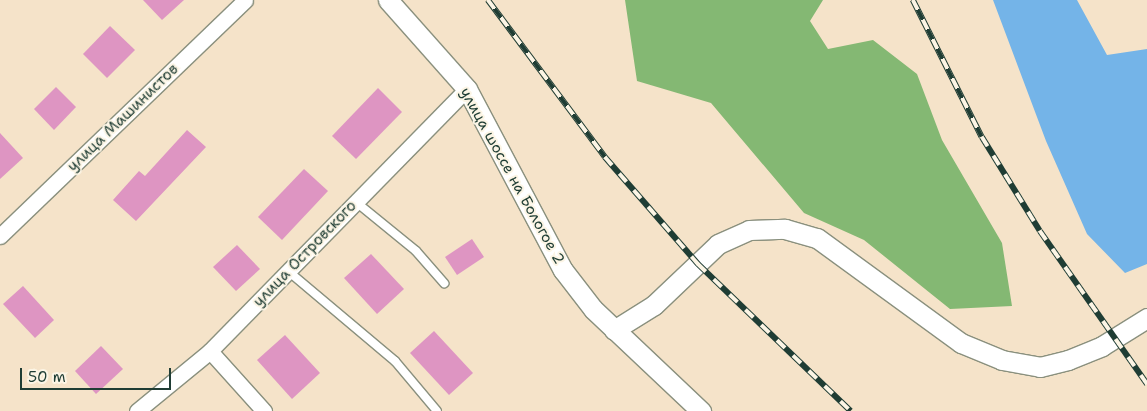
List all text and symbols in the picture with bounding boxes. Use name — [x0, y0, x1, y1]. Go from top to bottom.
street label: улица Машинистов — [64, 60, 182, 176]
street label: улица шоссе на Бологое 2 — [456, 85, 568, 267]
street label: улица Островского — [250, 197, 360, 311]
scale bar — [22, 358, 174, 390]
text: 50 m — [28, 367, 66, 387]

